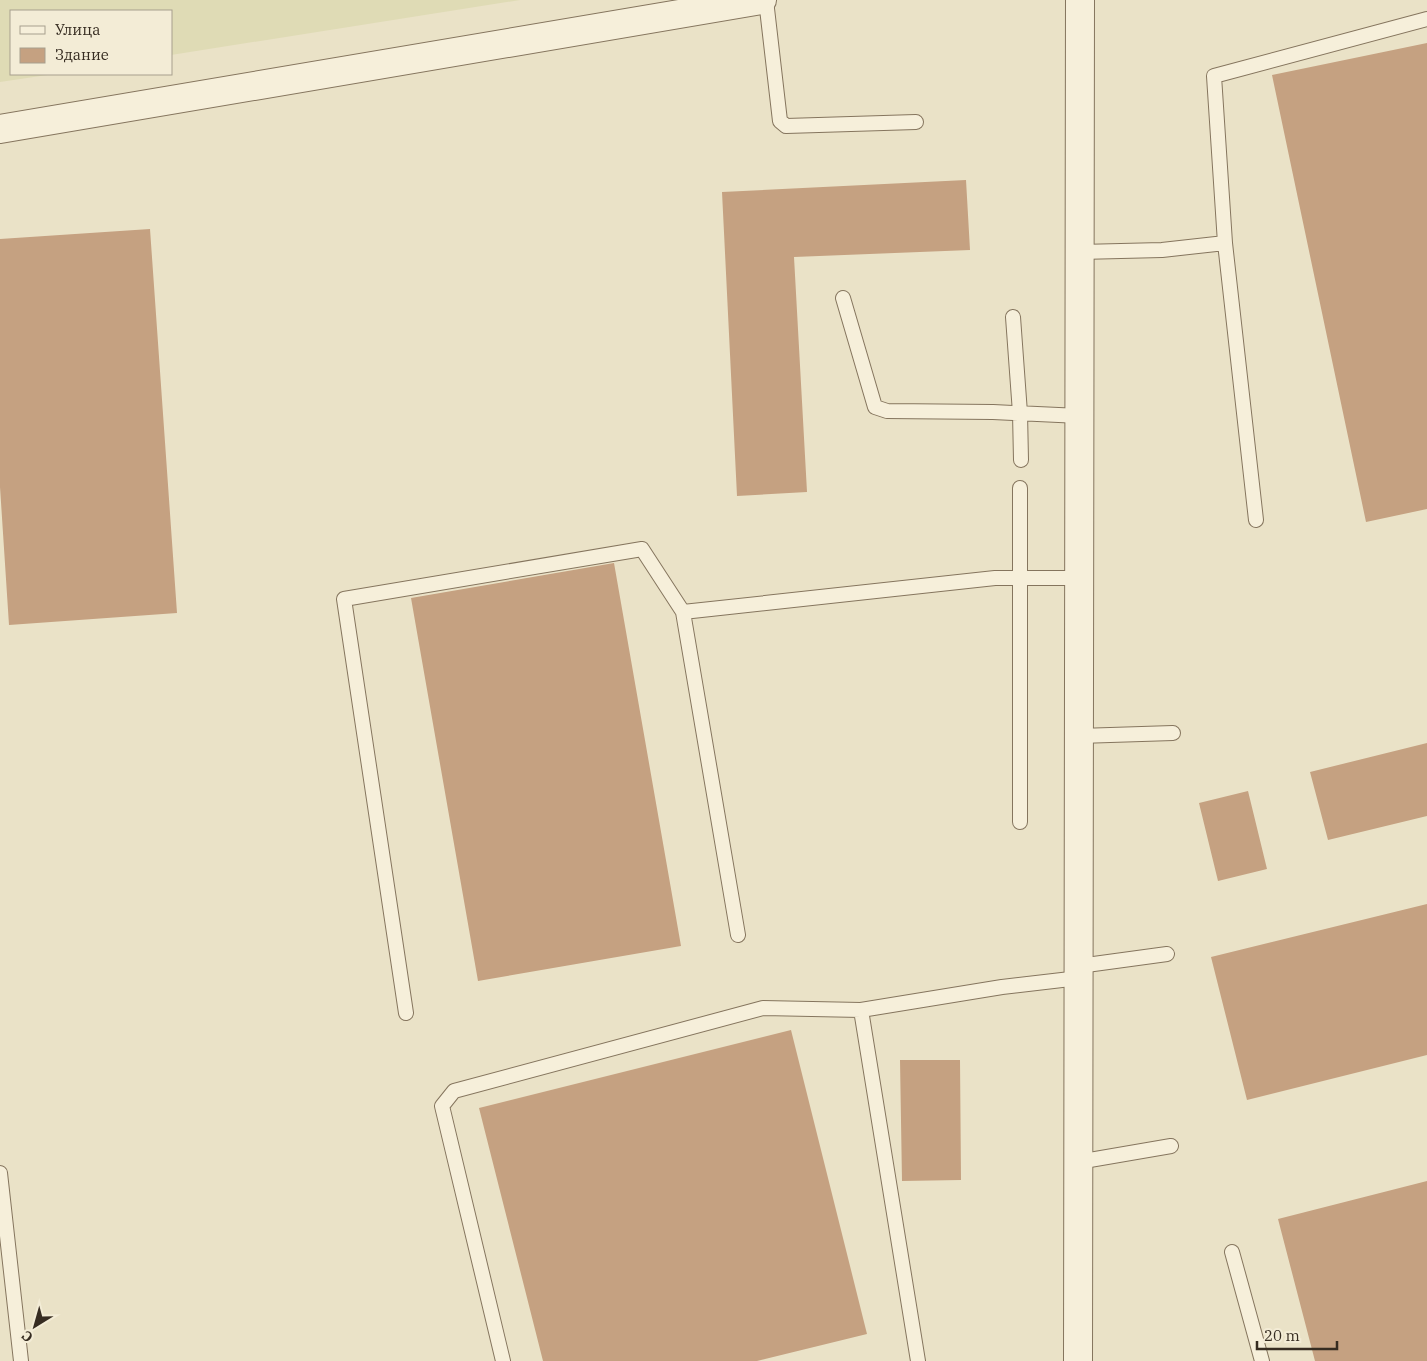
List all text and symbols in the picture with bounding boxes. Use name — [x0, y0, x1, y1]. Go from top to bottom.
legend — [10, 10, 172, 75]
text: Улица — [55, 20, 100, 39]
text: Здание — [55, 45, 109, 64]
north arrow — [10, 1301, 60, 1351]
scale bar — [1257, 1318, 1337, 1350]
text: С — [18, 1326, 36, 1346]
text: 20 m — [1264, 1326, 1300, 1345]

